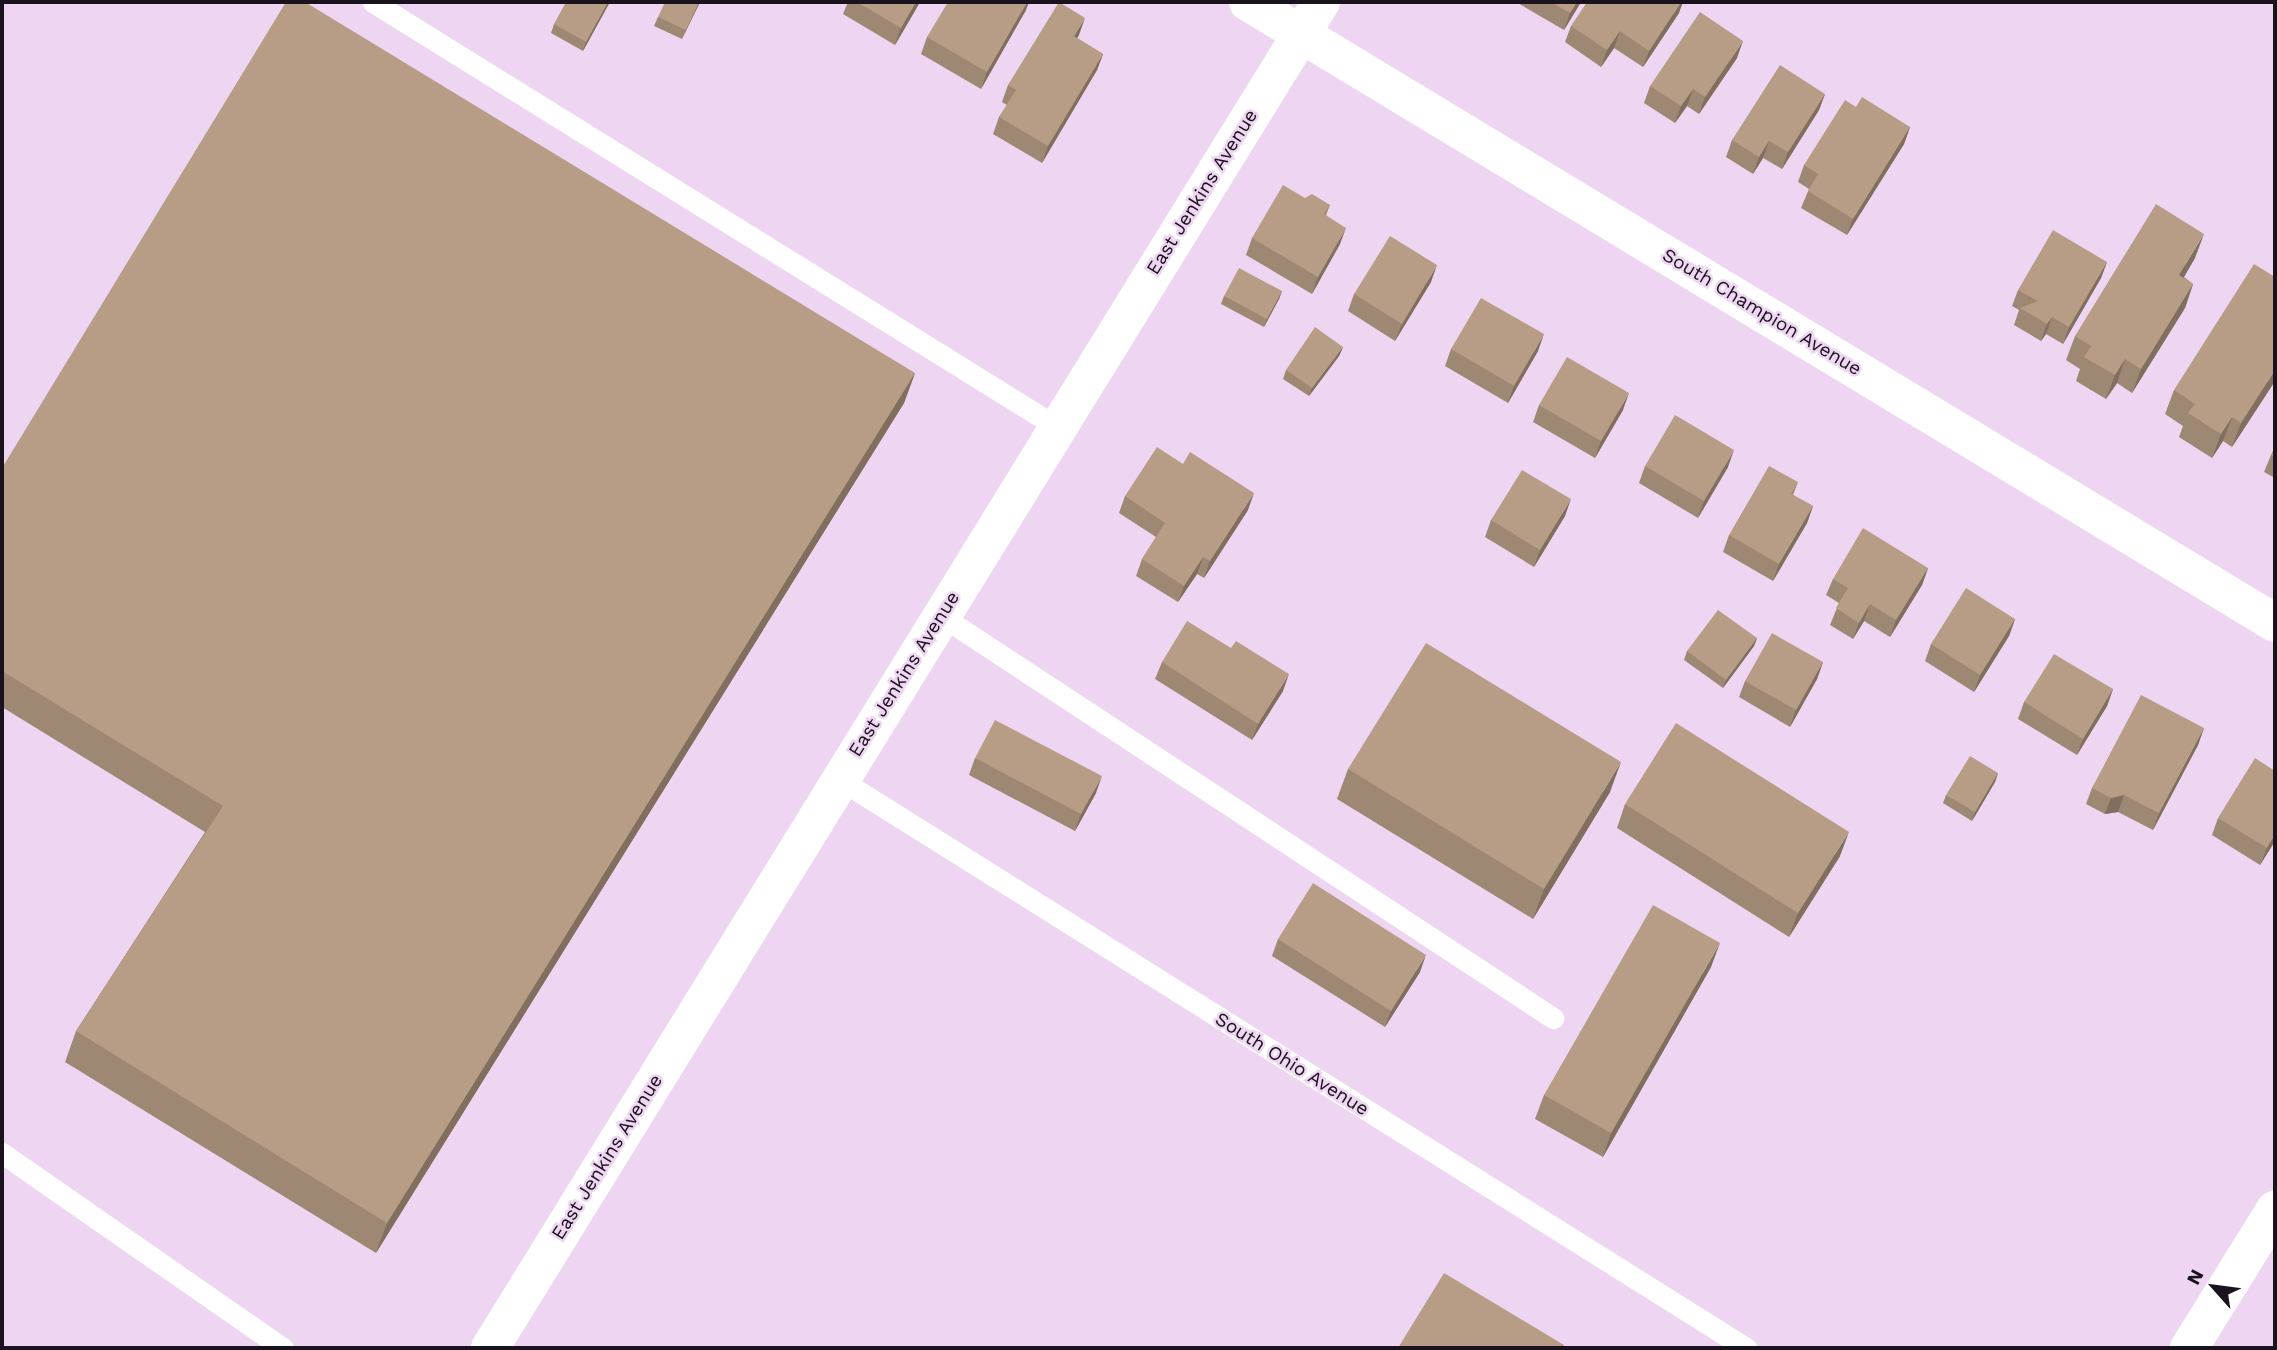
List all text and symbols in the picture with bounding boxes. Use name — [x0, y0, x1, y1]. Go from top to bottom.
street label: East Jenkins Avenue — [1141, 105, 1263, 279]
street label: South Champion Avenue — [1658, 243, 1866, 381]
street label: East Jenkins Avenue — [843, 587, 965, 761]
street label: South Ohio Avenue — [1211, 1007, 1373, 1121]
street label: East Jenkins Avenue — [546, 1070, 668, 1244]
north arrow — [2179, 1252, 2249, 1322]
text: N — [2182, 1265, 2208, 1289]

